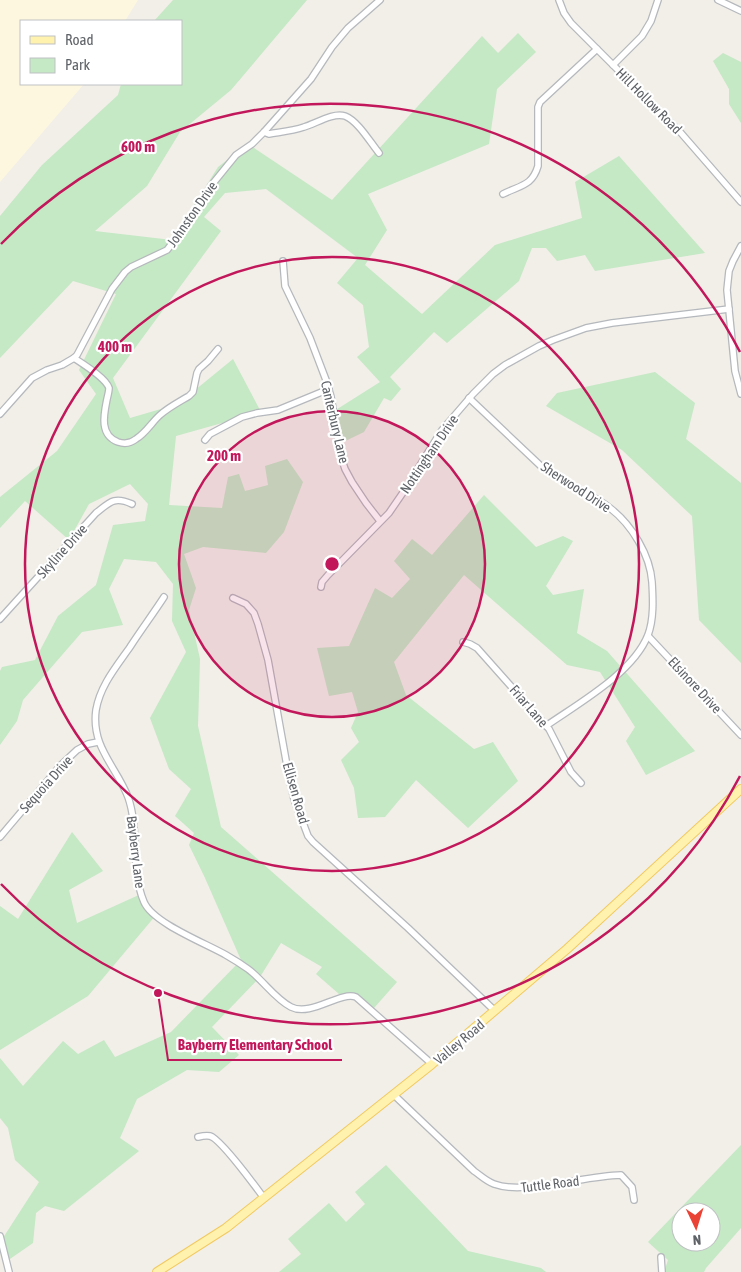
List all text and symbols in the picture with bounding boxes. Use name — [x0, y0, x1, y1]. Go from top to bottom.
legend — [20, 20, 182, 85]
text: Road — [65, 31, 94, 48]
text: Park — [65, 56, 90, 73]
street label: Hill Hollow Road — [613, 65, 685, 137]
text: 600 m — [121, 138, 155, 155]
street label: Johnston Drive — [164, 178, 220, 250]
text: 400 m — [97, 338, 132, 355]
street label: Canterbury Lane — [318, 379, 352, 465]
street label: Nottingham Drive — [397, 412, 461, 496]
text: 200 m — [207, 447, 241, 464]
street label: Sherwood Drive — [538, 458, 614, 516]
street label: Skyline Drive — [34, 521, 90, 581]
centre of rings — [323, 555, 341, 573]
street label: Elsinore Drive — [665, 654, 725, 716]
street label: Friar Lane — [506, 682, 552, 730]
street label: Sequoia Drive — [16, 752, 76, 816]
street label: Ellisen Road — [280, 760, 312, 826]
street label: Bayberry Lane — [124, 815, 148, 889]
street label: Valley Road — [431, 1016, 487, 1068]
callout: Bayberry Elementary School — [168, 1030, 342, 1060]
text: Bayberry Elementary School — [178, 1036, 333, 1053]
street label: Tuttle Road — [520, 1172, 580, 1196]
north arrow — [671, 1202, 721, 1252]
text: N — [692, 1232, 702, 1248]

